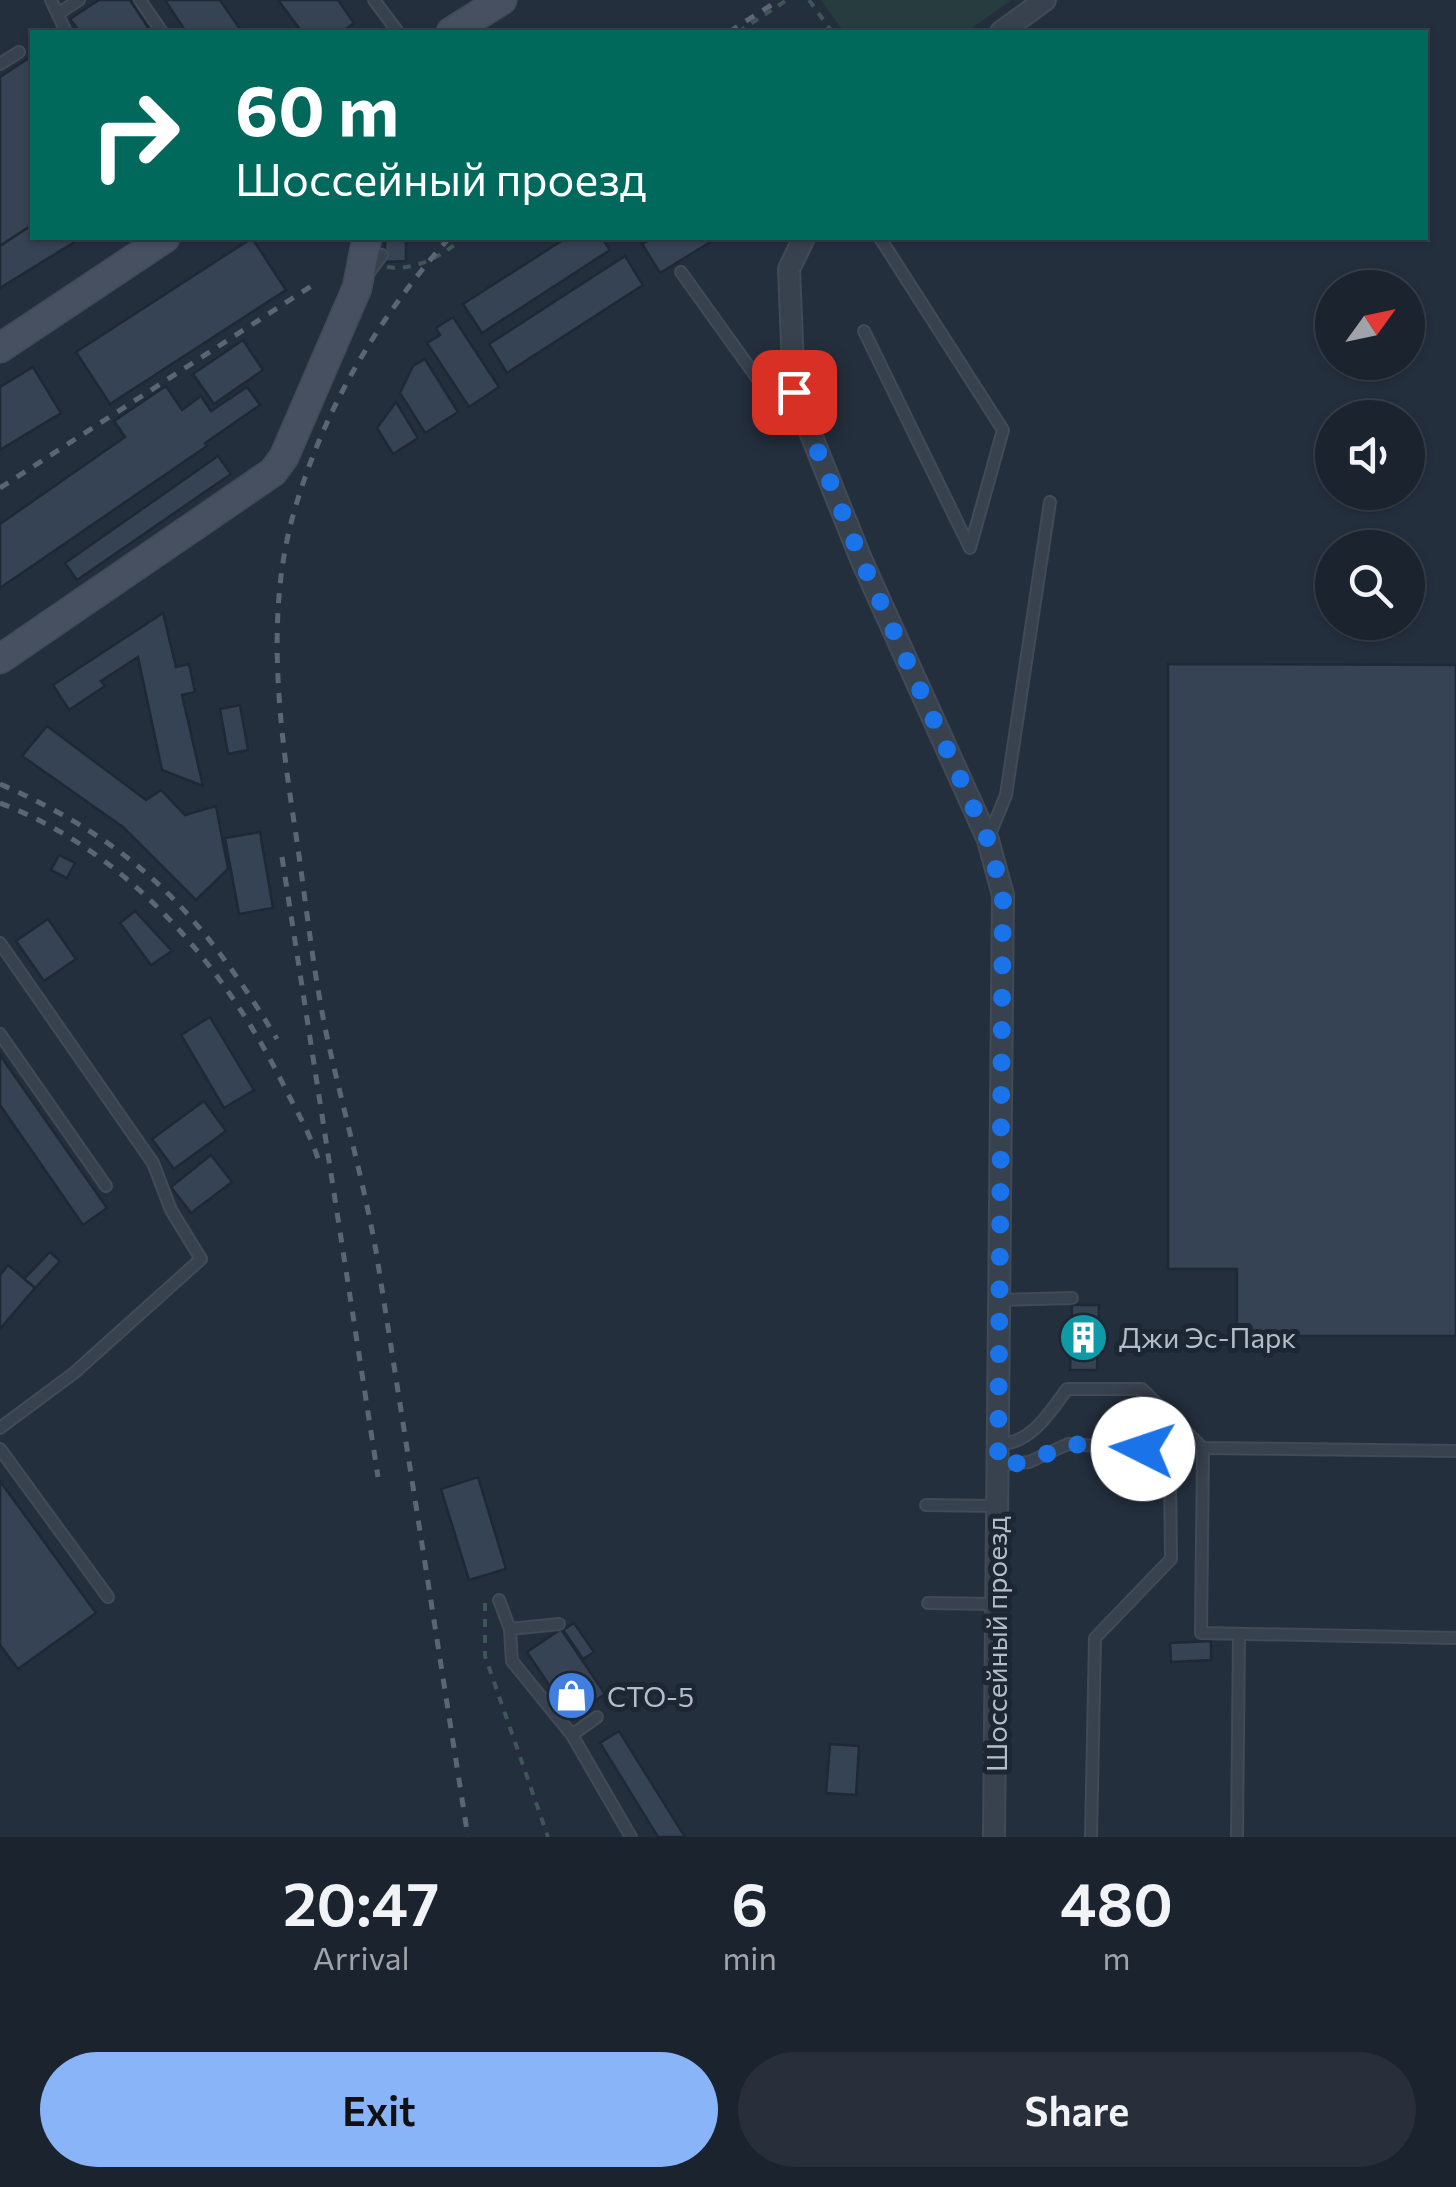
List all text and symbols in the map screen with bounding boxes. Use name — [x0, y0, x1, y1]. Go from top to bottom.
text: 60 m — [235, 65, 399, 150]
icon: right — [70, 70, 200, 200]
text: Шоссейный проезд — [235, 150, 646, 205]
north arrow — [1315, 270, 1425, 380]
map controls — [1315, 270, 1425, 640]
pin — [752, 350, 837, 435]
icon: arrive — [767, 365, 822, 420]
button: sound — [1315, 400, 1425, 510]
button: search — [1315, 530, 1425, 640]
building icon: Джи Эс-Парк — [1058, 1311, 1110, 1363]
place label: Джи Эс-Парк — [1119, 1320, 1296, 1354]
position arrow — [1091, 1397, 1195, 1501]
street label: Шоссейный проезд — [979, 1516, 1013, 1772]
shop icon: СТО-5 — [546, 1670, 598, 1722]
place label: СТО-5 — [607, 1679, 694, 1713]
text: 20:47 — [283, 1865, 439, 1938]
text: 6 — [731, 1865, 768, 1938]
text: 480 — [1060, 1865, 1173, 1938]
text: Arrival — [313, 1937, 410, 1977]
text: min — [722, 1937, 777, 1977]
text: m — [1102, 1937, 1130, 1977]
button: Exit — [40, 2052, 718, 2167]
button: Share — [738, 2052, 1416, 2167]

